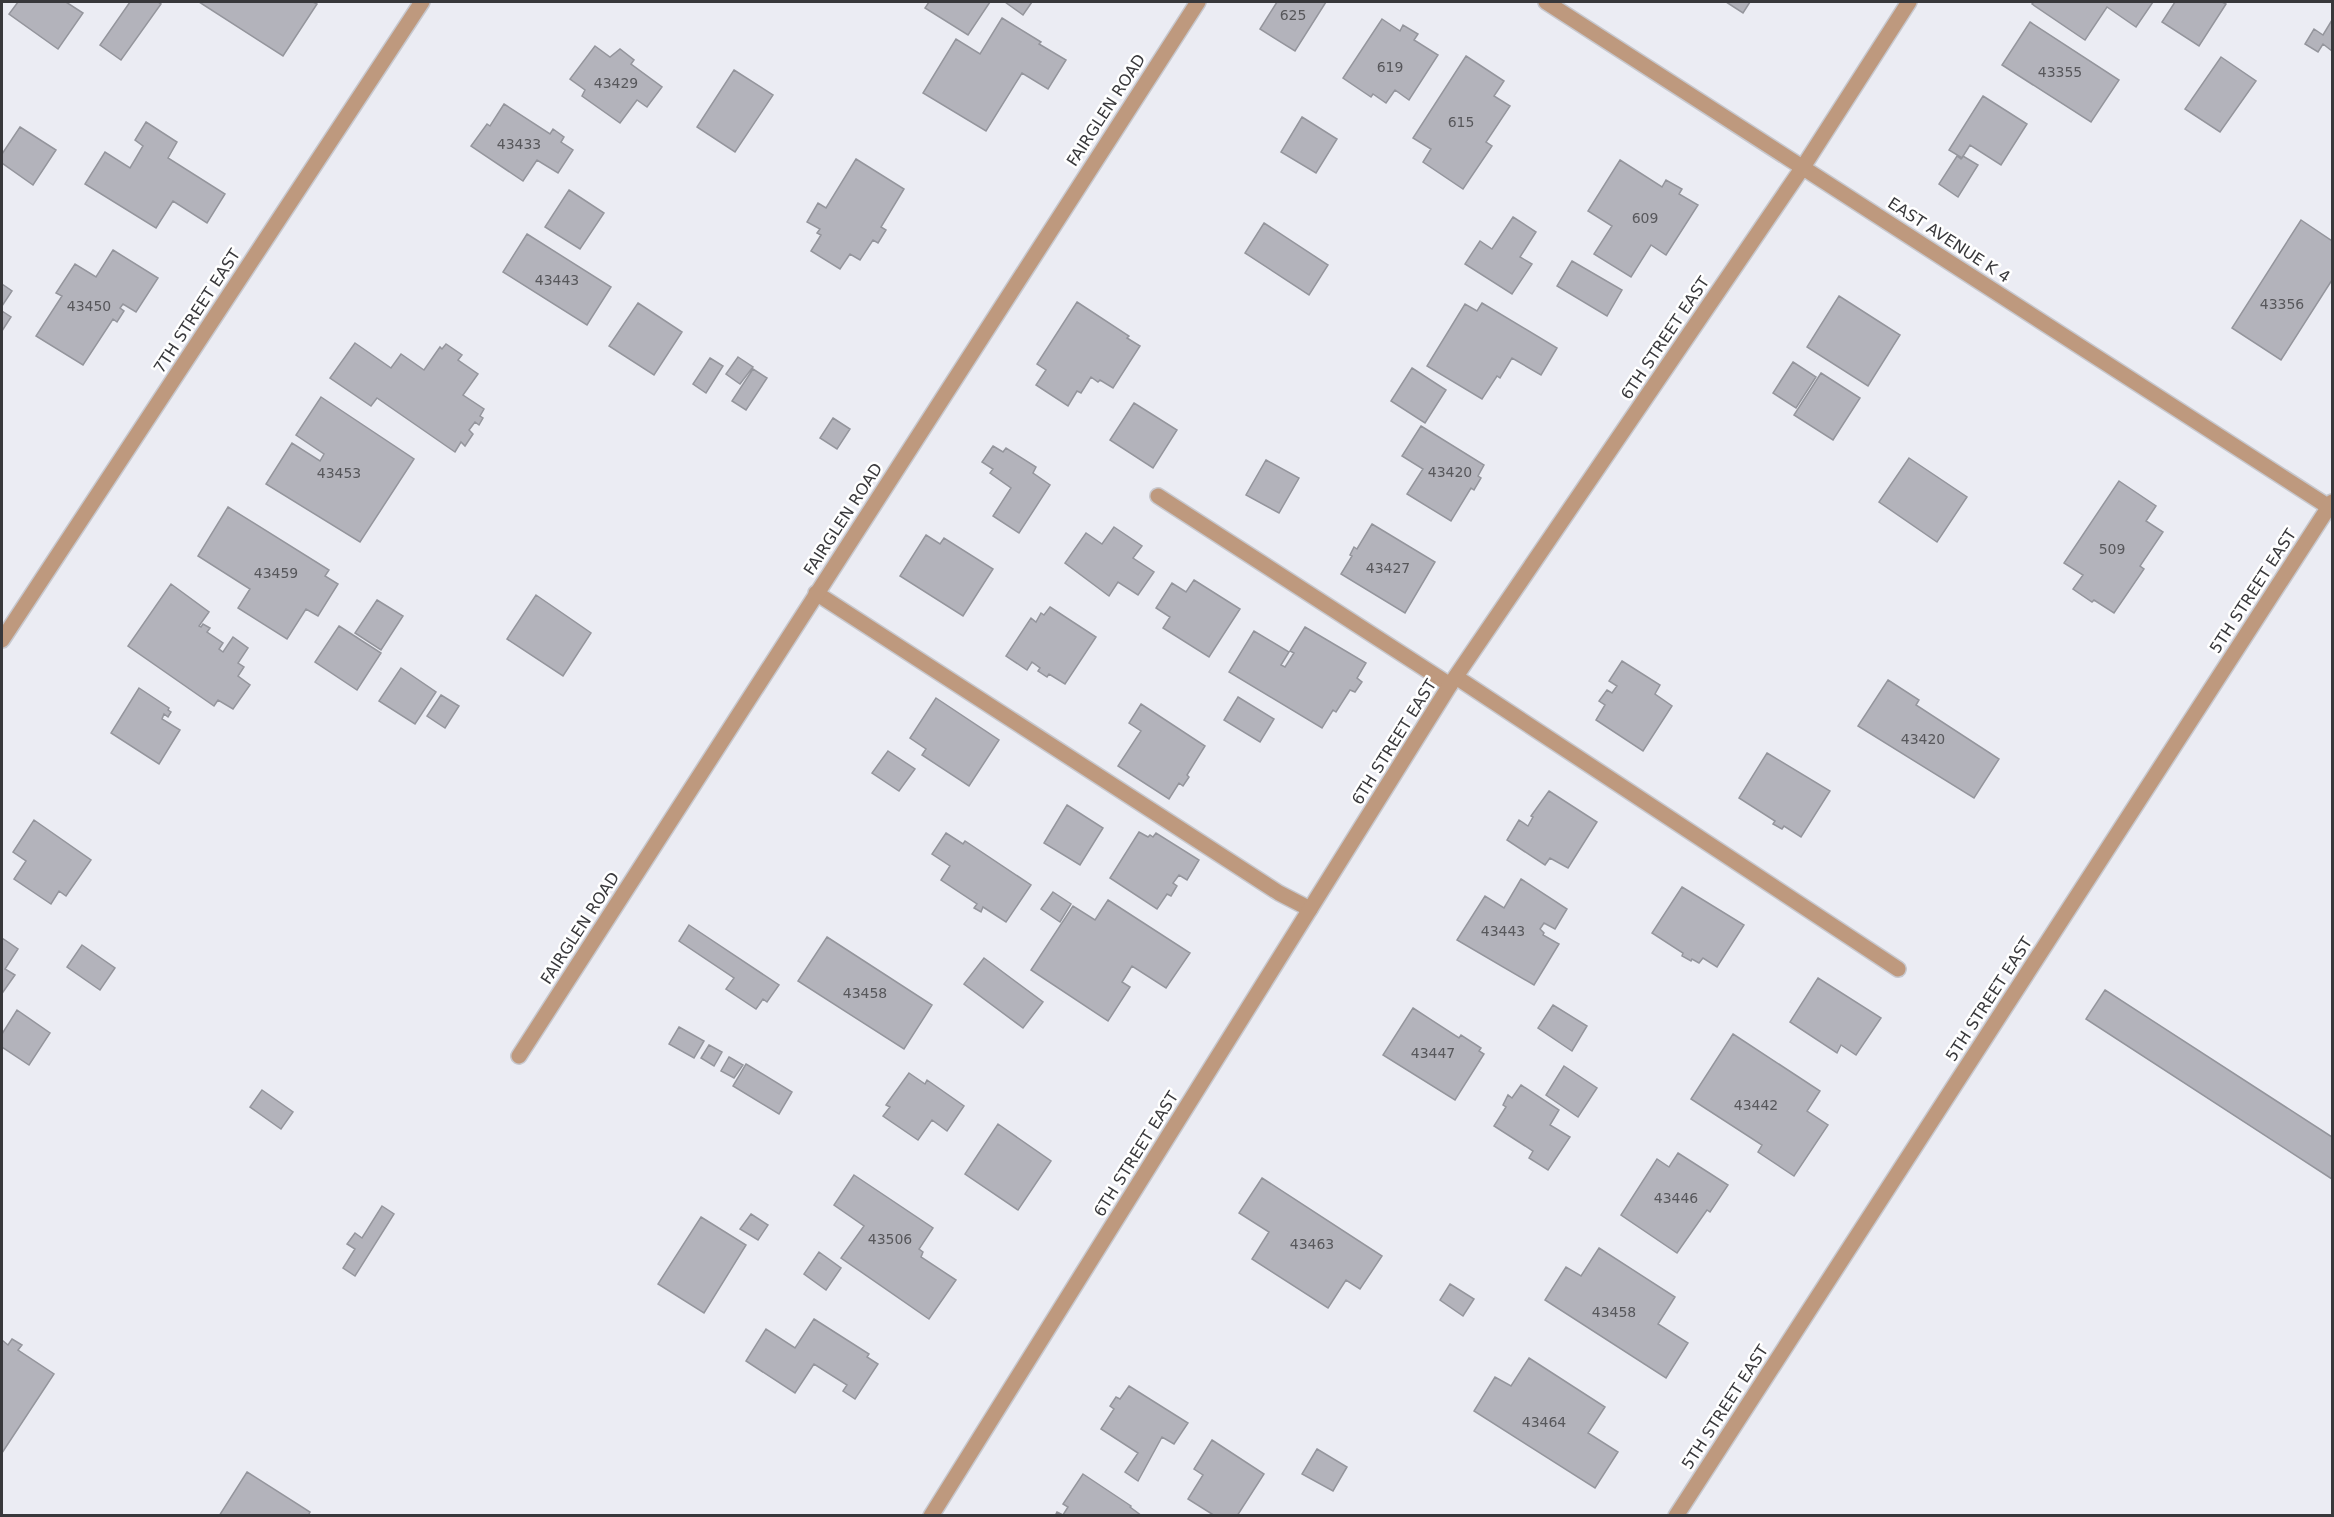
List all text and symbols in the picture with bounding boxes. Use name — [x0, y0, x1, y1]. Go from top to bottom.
house number: 625 — [1280, 7, 1306, 23]
street label: FAIRGLEN ROAD — [1063, 50, 1149, 170]
house number: 619 — [1377, 59, 1403, 75]
house number: 43355 — [2038, 64, 2082, 80]
house number: 43429 — [594, 75, 638, 91]
house number: 615 — [1448, 114, 1474, 130]
house number: 43433 — [497, 136, 541, 152]
street label: EAST AVENUE K 4 — [1884, 193, 2014, 287]
house number: 609 — [1632, 210, 1658, 226]
street label: 7TH STREET EAST — [150, 245, 244, 377]
house number: 43443 — [535, 272, 579, 288]
street label: 6TH STREET EAST — [1617, 273, 1713, 403]
house number: 43356 — [2260, 296, 2304, 312]
house number: 43450 — [67, 298, 111, 314]
street label: FAIRGLEN ROAD — [800, 459, 886, 579]
house number: 43420 — [1428, 464, 1472, 480]
house number: 43453 — [317, 465, 361, 481]
street label: 5TH STREET EAST — [2206, 525, 2300, 657]
house number: 509 — [2099, 541, 2125, 557]
house number: 43427 — [1366, 560, 1410, 576]
house number: 43459 — [254, 565, 298, 581]
street label: 6TH STREET EAST — [1348, 676, 1440, 808]
house number: 43420 — [1901, 731, 1945, 747]
street label: FAIRGLEN ROAD — [537, 868, 623, 988]
house number: 43443 — [1481, 923, 1525, 939]
street label: 5TH STREET EAST — [1942, 933, 2036, 1065]
house number: 43458 — [843, 985, 887, 1001]
house number: 43447 — [1411, 1045, 1455, 1061]
street label: 6TH STREET EAST — [1090, 1088, 1182, 1220]
house number: 43442 — [1734, 1097, 1778, 1113]
house number: 43446 — [1654, 1190, 1698, 1206]
house number: 43506 — [868, 1231, 912, 1247]
house number: 43463 — [1290, 1236, 1334, 1252]
house number: 43458 — [1592, 1304, 1636, 1320]
street label: 5TH STREET EAST — [1678, 1341, 1772, 1473]
house number: 43464 — [1522, 1414, 1566, 1430]

